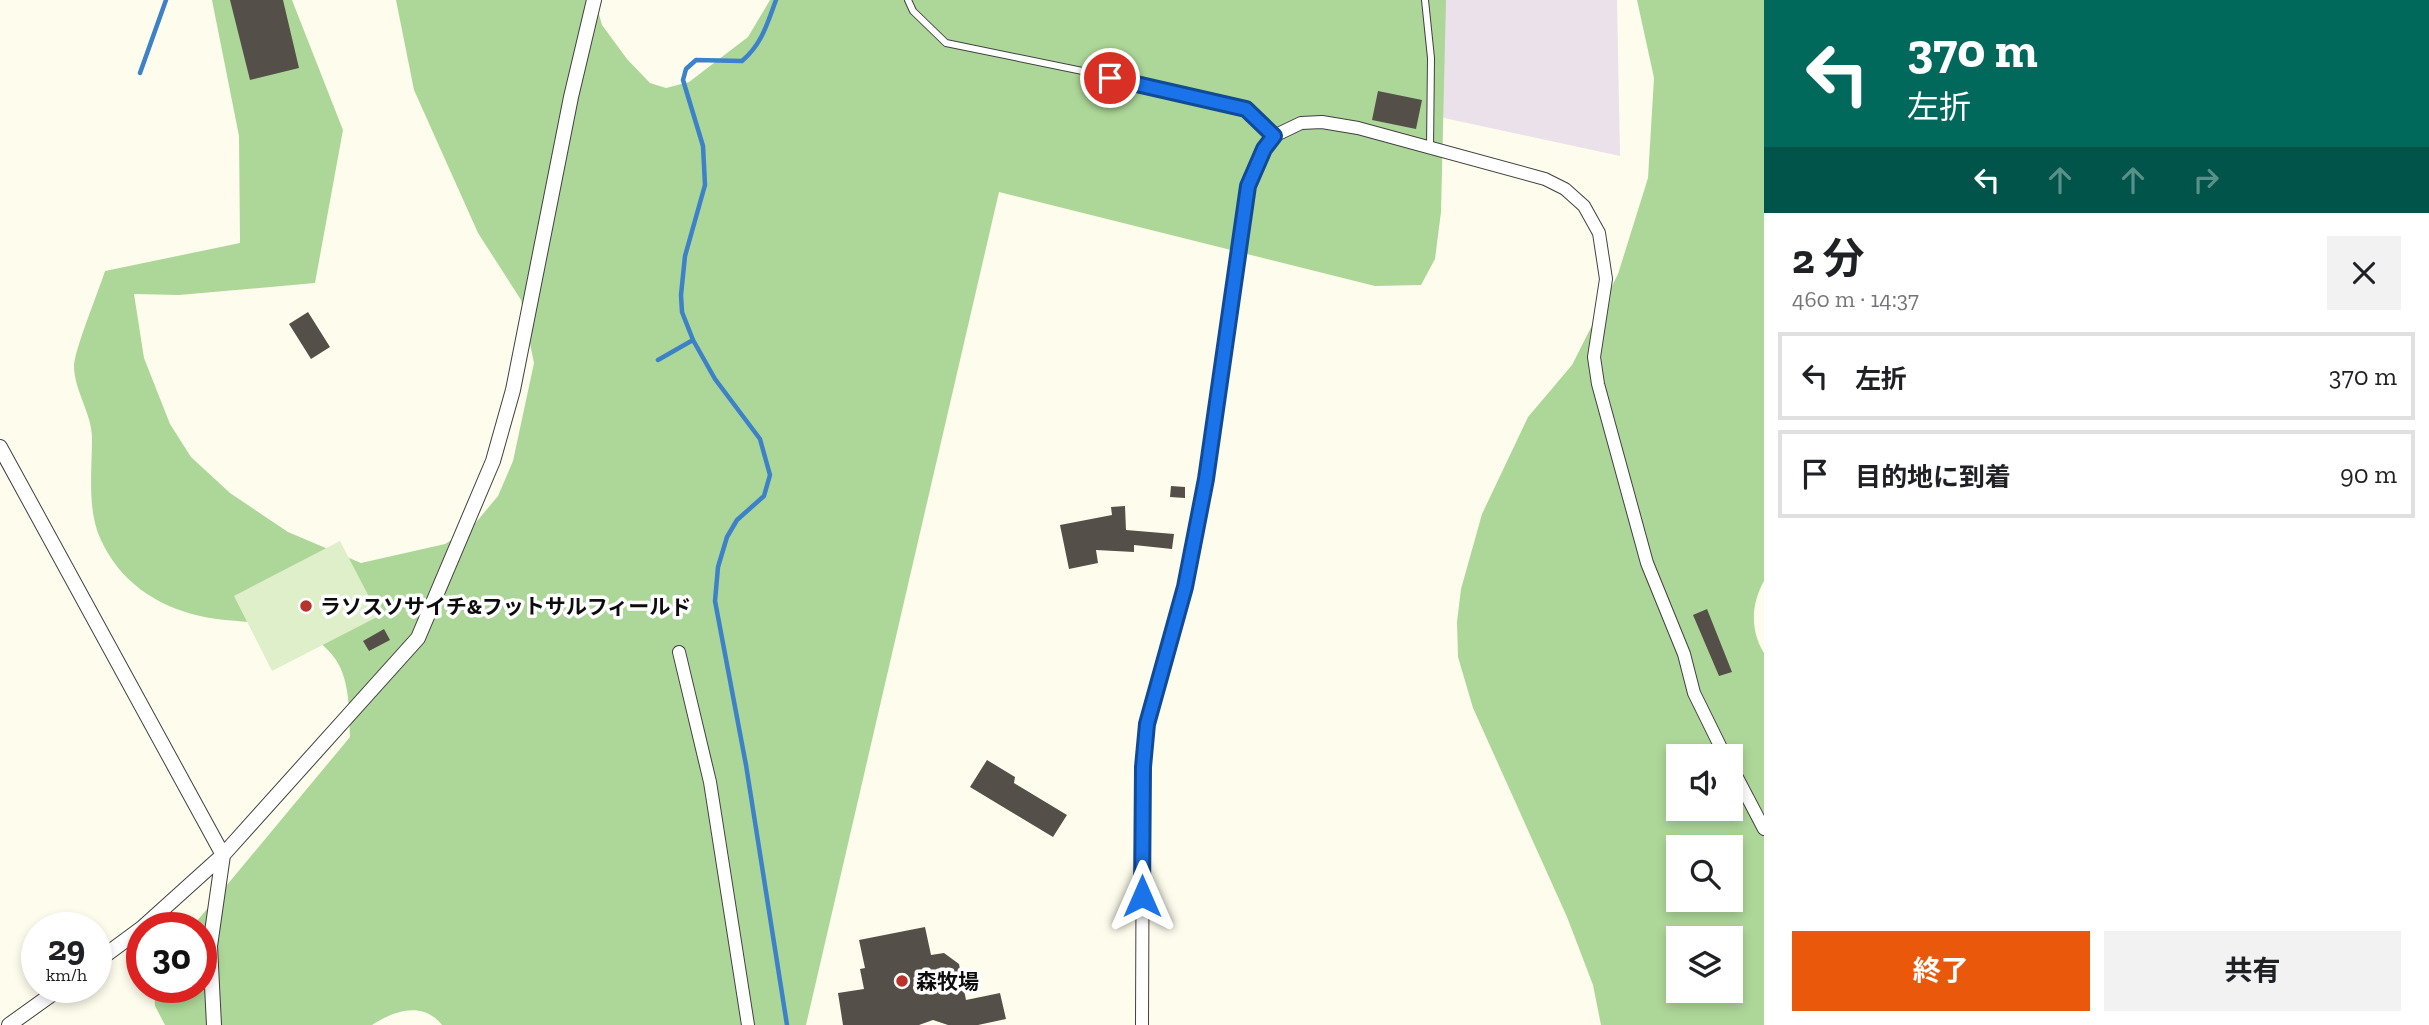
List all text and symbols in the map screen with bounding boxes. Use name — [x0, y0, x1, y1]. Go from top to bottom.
text: 370 m — [1907, 21, 2038, 80]
icon: left — [1792, 28, 1883, 119]
pin — [1080, 48, 1140, 108]
icon: arrive — [1091, 59, 1129, 97]
text: 左折 — [1907, 88, 1971, 126]
icon: left — [1968, 161, 2006, 199]
icon: ahead — [2041, 161, 2079, 199]
icon: ahead — [2114, 161, 2152, 199]
icon: right — [2187, 161, 2225, 199]
text: 2 分 — [1792, 233, 1864, 284]
button: close — [2327, 236, 2401, 310]
text: 460 m · 14:37 — [1792, 285, 1919, 313]
icon: left — [1796, 357, 1834, 395]
text: 370 m — [2329, 360, 2397, 392]
text: 左折 — [1855, 363, 1907, 395]
icon: arrive — [1796, 455, 1834, 493]
text: 90 m — [2340, 458, 2397, 490]
text: 目的地に到着 — [1855, 461, 2011, 493]
place label: ラソスソサイチ&フットサルフィールド — [320, 594, 691, 619]
marker: ラソスソサイチ&フットサルフィールド — [298, 598, 314, 614]
map controls — [1666, 744, 1743, 1003]
button: sound — [1666, 744, 1743, 821]
button: search — [1666, 835, 1743, 912]
position arrow — [1105, 859, 1179, 933]
speed limit sign: 30 — [126, 912, 217, 1003]
button: layers — [1666, 926, 1743, 1003]
text: 29 — [48, 927, 85, 969]
button: 終了 — [1792, 931, 2090, 1011]
button: 共有 — [2104, 931, 2401, 1011]
text: km/h — [46, 964, 87, 986]
place label: 森牧場 — [916, 969, 979, 994]
marker: 森牧場 — [894, 973, 910, 989]

